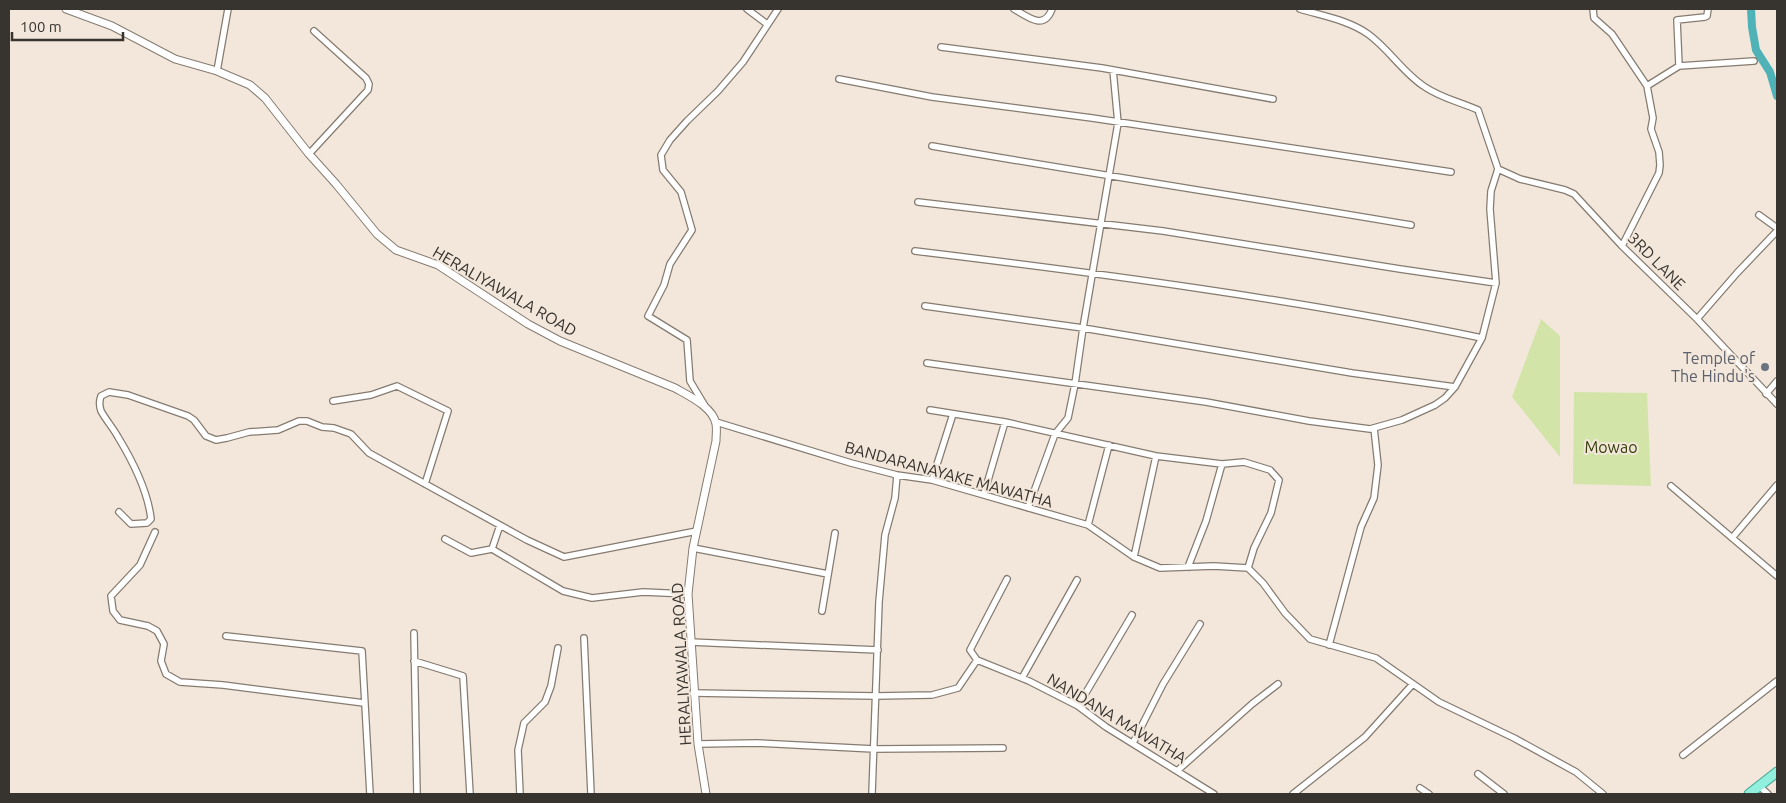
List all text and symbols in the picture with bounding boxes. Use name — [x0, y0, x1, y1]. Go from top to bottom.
scale bar — [12, 10, 124, 42]
text: 100 m — [20, 18, 62, 35]
street label: 3RD LANE — [1625, 229, 1689, 293]
street label: HERALIYAWALA ROAD — [430, 242, 580, 340]
place label: Temple of The Hindu's — [1671, 349, 1756, 385]
marker: Temple of The Hindu's — [1759, 361, 1771, 373]
street label: BANDARANAYAKE MAWATHA — [843, 438, 1056, 511]
park label: Mowao — [1584, 438, 1638, 456]
street label: HERALIYAWALA ROAD — [668, 582, 694, 746]
street label: NANDANA MAWATHA — [1044, 669, 1190, 767]

